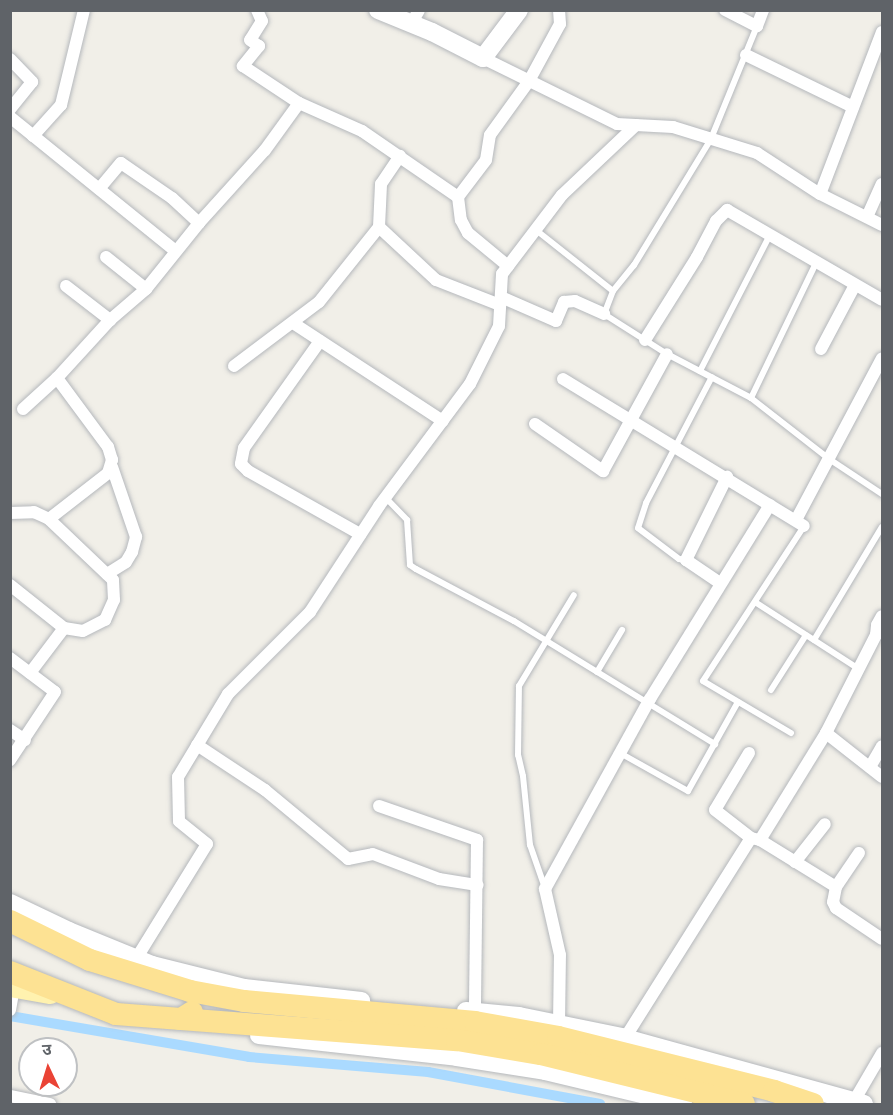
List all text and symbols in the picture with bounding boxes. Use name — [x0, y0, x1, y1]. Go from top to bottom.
north arrow — [18, 1037, 78, 1097]
text: उ — [42, 1041, 52, 1061]

